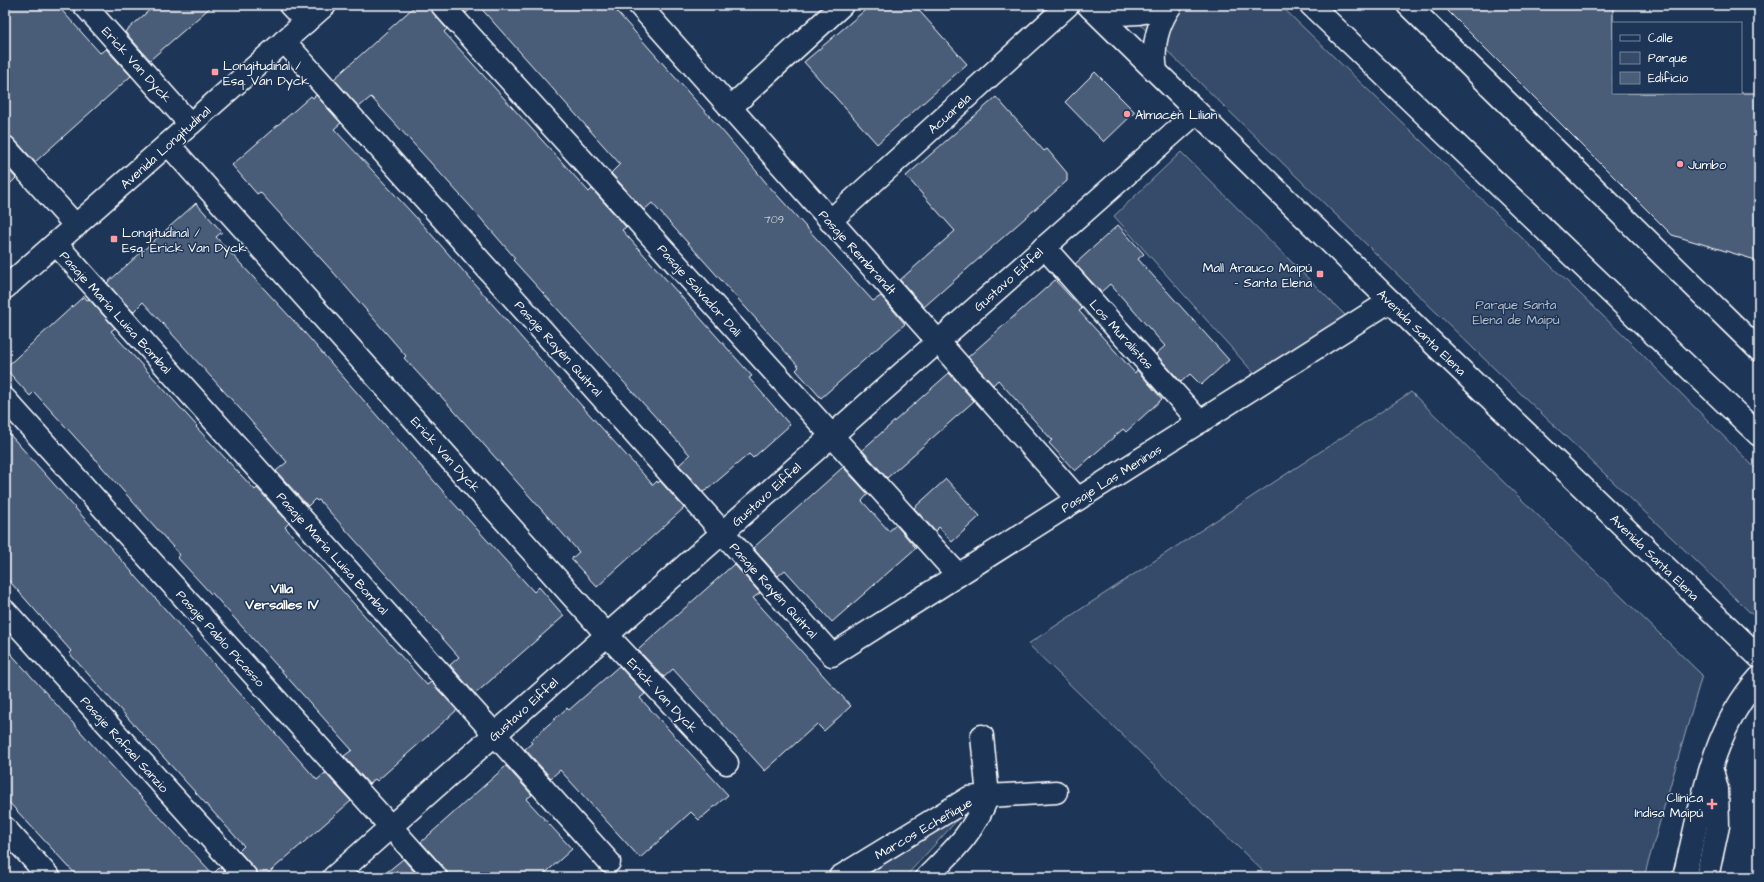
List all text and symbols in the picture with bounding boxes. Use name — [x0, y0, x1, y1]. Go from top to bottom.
legend — [1612, 22, 1742, 94]
street label: Erick Van Dyck — [97, 23, 175, 107]
text: Calle — [1648, 30, 1673, 47]
text: Parque — [1648, 50, 1688, 67]
place label: Longitudinal / Esq. Van Dyck — [223, 57, 309, 91]
marker: Longitudinal / Esq. Van Dyck — [210, 67, 220, 77]
text: Edificio — [1648, 70, 1688, 87]
street label: Acuarela — [924, 89, 976, 138]
street label: Avenida Longitudinal — [116, 102, 216, 194]
place label: Almacén Lilian — [1135, 106, 1218, 124]
marker: Almacén Lilian — [1122, 109, 1132, 119]
place label: Jumbo — [1688, 156, 1727, 174]
marker: Jumbo — [1675, 159, 1685, 169]
street label: Pasaje Rembrandt — [814, 206, 901, 300]
house number: 709 — [764, 212, 784, 227]
place label: Longitudinal / Esq. Erick Van Dyck — [122, 224, 246, 258]
marker: Longitudinal / Esq. Erick Van Dyck — [109, 234, 119, 244]
street label: Pasaje Salvador Dali — [653, 241, 746, 341]
street label: Gustavo Eiffel — [970, 244, 1047, 316]
street label: Pasaje María Luisa Bombal — [55, 247, 175, 378]
place label: Mall Arauco Maipú - Santa Elena — [1203, 259, 1312, 292]
marker: Mall Arauco Maipú - Santa Elena — [1315, 269, 1325, 279]
street label: Avenida Santa Elena — [1373, 285, 1470, 380]
street label: Los Muralistas — [1085, 296, 1158, 374]
park label: Parque Santa Elena de Maipú — [1472, 296, 1560, 329]
street label: Pasaje Rayén Quitral — [510, 297, 606, 401]
street label: Erick Van Dyck — [406, 413, 484, 497]
street label: Pasaje Las Meninas — [1058, 440, 1166, 517]
street label: Gustavo Eiffel — [728, 459, 805, 531]
street label: Pasaje María Luisa Bombal — [272, 488, 392, 619]
street label: Avenida Santa Elena — [1606, 510, 1703, 605]
street label: Pasaje Rayén Quitral — [725, 539, 821, 643]
district label: Villa Versalles IV — [244, 579, 319, 615]
street label: Pasaje Pablo Picasso — [172, 586, 269, 692]
street label: Erick Van Dyck — [622, 654, 702, 738]
street label: Gustavo Eiffel — [485, 674, 562, 746]
street label: Pasaje Rafael Sanzio — [76, 692, 173, 797]
place label: Clínica Indisa Maipú — [1634, 789, 1703, 822]
street label: Marcos Echeñique — [871, 794, 976, 864]
marker: Clínica Indisa Maipú — [1706, 798, 1718, 810]

